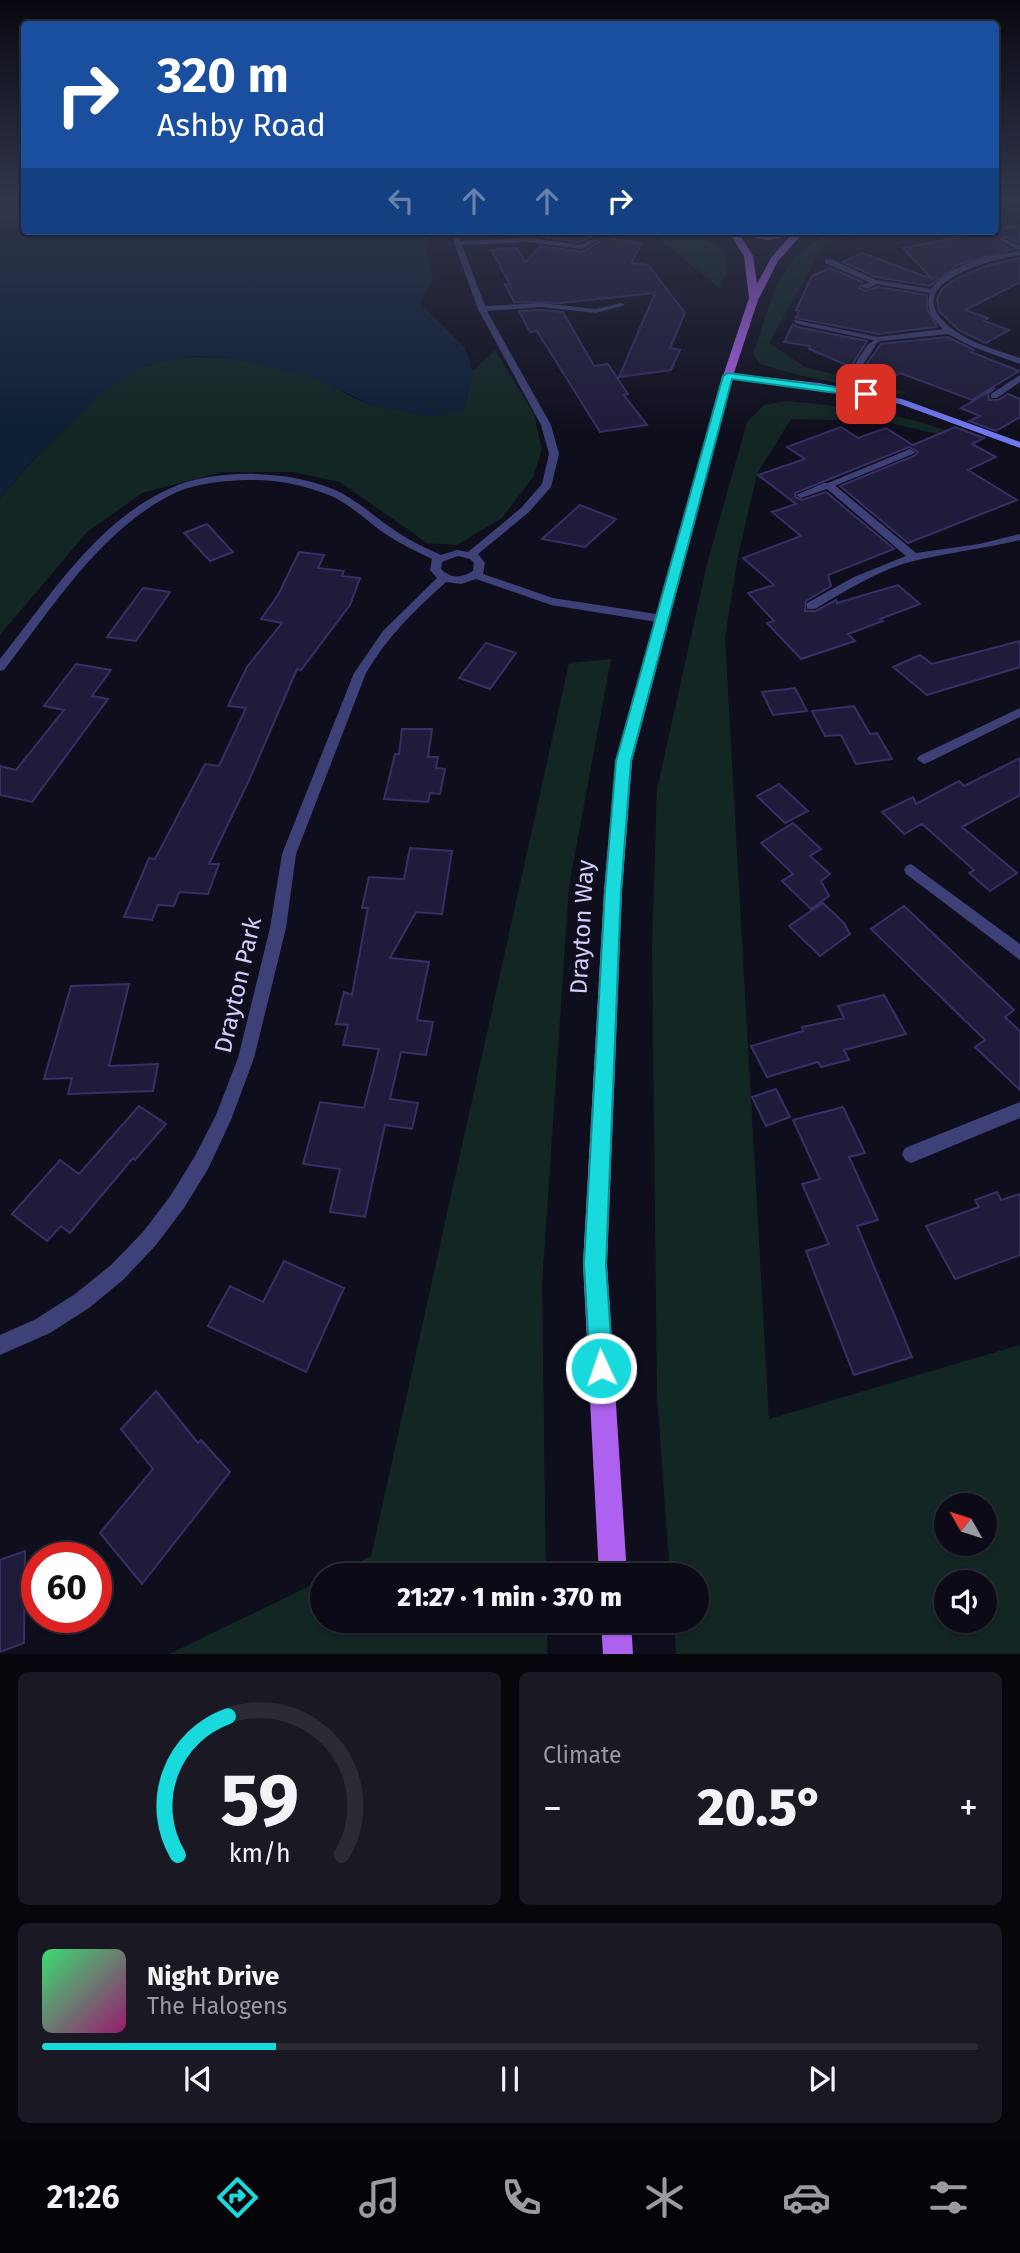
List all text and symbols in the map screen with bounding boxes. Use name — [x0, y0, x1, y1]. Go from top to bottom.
text: 320 m — [157, 46, 289, 105]
icon: right — [42, 49, 133, 140]
text: Ashby Road — [157, 106, 326, 144]
icon: left — [382, 182, 420, 220]
icon: ahead — [455, 182, 493, 220]
icon: ahead — [528, 182, 566, 220]
icon: right — [601, 182, 639, 220]
pin — [836, 364, 896, 424]
icon: arrive — [847, 375, 885, 413]
street label: Drayton Way — [564, 859, 600, 995]
street label: Drayton Park — [209, 914, 267, 1056]
position arrow — [564, 1331, 638, 1405]
north arrow — [934, 1493, 998, 1556]
map controls — [934, 1493, 997, 1633]
speed limit sign: 60 — [21, 1542, 112, 1633]
button: sound — [934, 1570, 997, 1633]
text: 21:27 · 1 min · 370 m — [397, 1582, 622, 1613]
text: Climate — [543, 1741, 622, 1769]
text: 59 — [220, 1757, 299, 1844]
text: 20.5° — [698, 1776, 824, 1839]
text: − — [543, 1785, 562, 1831]
text: + — [959, 1785, 978, 1831]
text: km/h — [229, 1838, 290, 1868]
text: Night Drive — [147, 1961, 279, 1992]
text: The Halogens — [147, 1992, 287, 2020]
icon: previous — [179, 2060, 217, 2098]
icon: pause — [491, 2060, 529, 2098]
icon: next — [803, 2060, 841, 2098]
icon: directions — [213, 2173, 262, 2222]
icon: music — [355, 2173, 404, 2222]
icon: phone — [497, 2173, 546, 2222]
icon: climate — [640, 2173, 689, 2222]
icon: car — [782, 2173, 831, 2222]
icon: filters — [924, 2173, 973, 2222]
text: 21:26 — [47, 2178, 120, 2216]

